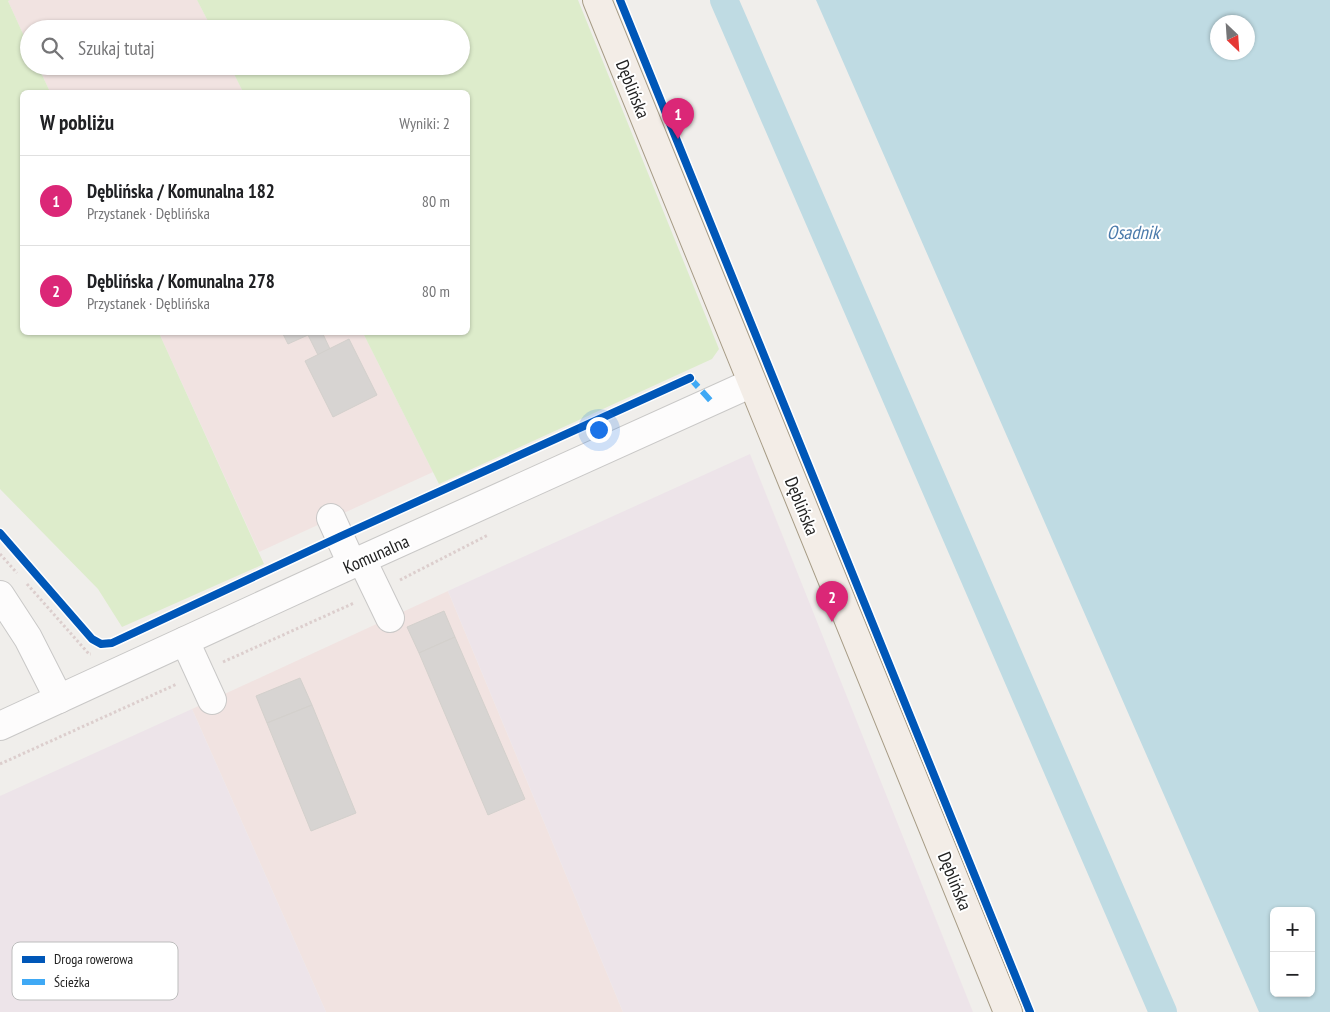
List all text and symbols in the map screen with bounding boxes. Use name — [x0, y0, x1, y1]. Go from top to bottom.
north arrow — [1210, 15, 1255, 60]
search box — [20, 20, 470, 75]
icon: search — [38, 34, 66, 62]
text: Szukaj tutaj — [78, 36, 155, 60]
street label: Dęblińska — [611, 56, 655, 122]
pin: 1 — [662, 98, 694, 139]
text: W pobliżu — [40, 109, 114, 136]
text: Wyniki: 2 — [399, 113, 450, 133]
text: Dęblińska / Komunalna 182 — [87, 179, 275, 203]
text: 1 — [52, 191, 60, 211]
text: 80 m — [422, 191, 450, 211]
text: Przystanek · Dęblińska — [87, 203, 210, 223]
water label: Osadnik — [1107, 220, 1162, 244]
text: Dęblińska / Komunalna 278 — [87, 269, 275, 293]
text: 2 — [52, 281, 60, 301]
text: 80 m — [422, 281, 450, 301]
text: Przystanek · Dęblińska — [87, 293, 210, 313]
your location — [586, 417, 612, 443]
street label: Dęblińska — [780, 473, 824, 539]
street label: Komunalna — [339, 529, 413, 579]
pin: 2 — [816, 581, 848, 622]
street label: Dęblińska — [933, 848, 977, 914]
map controls — [1270, 907, 1315, 997]
button: + — [1270, 907, 1315, 952]
legend — [12, 942, 178, 1000]
text: Droga rowerowa — [54, 950, 133, 968]
button: − — [1270, 952, 1315, 997]
text: Ścieżka — [54, 973, 90, 991]

